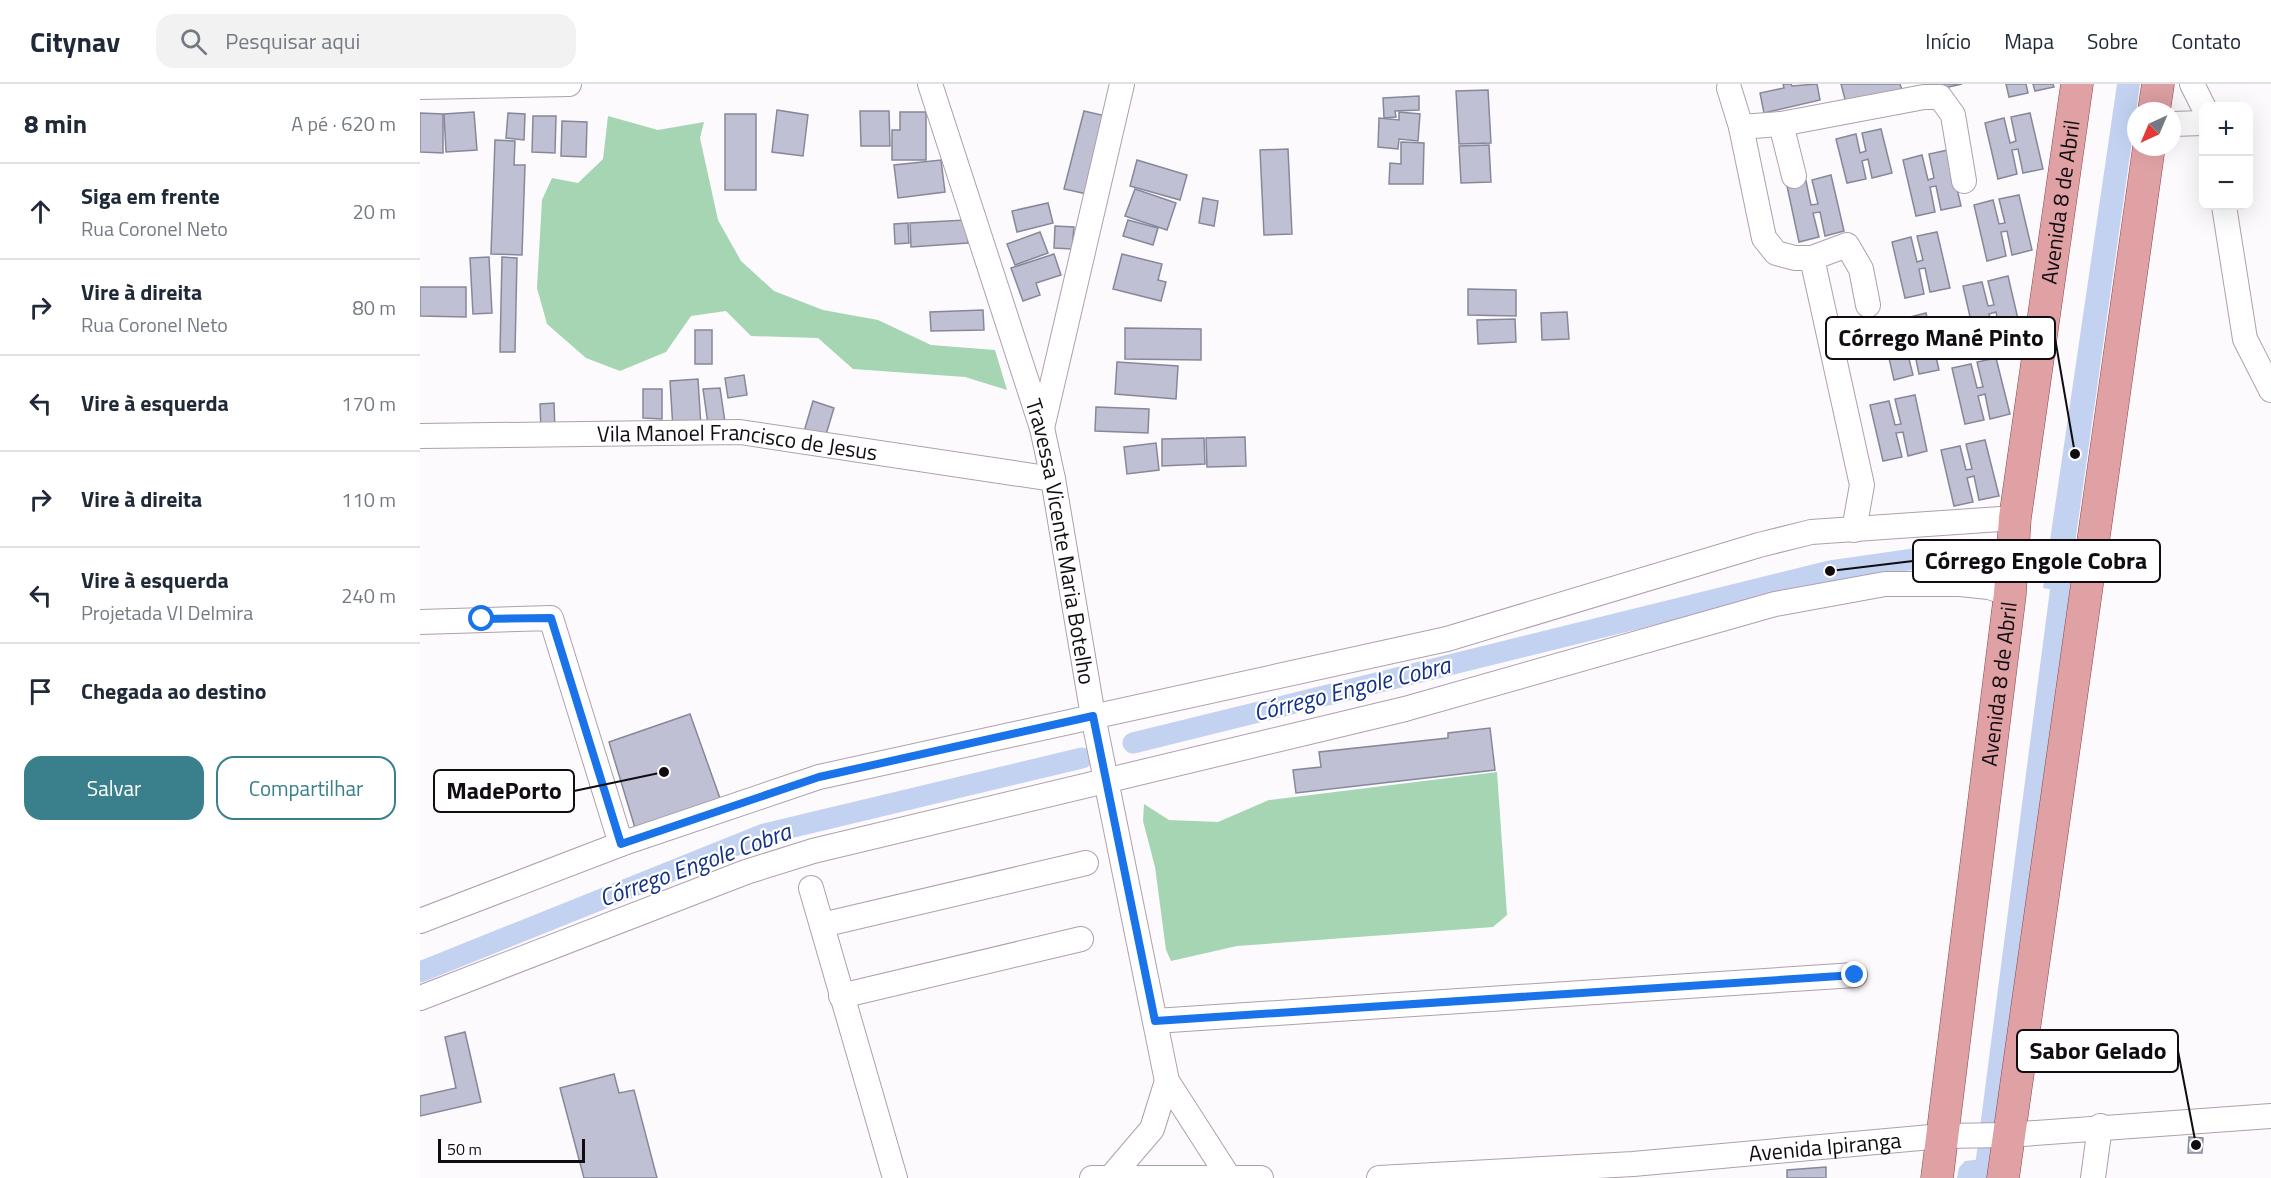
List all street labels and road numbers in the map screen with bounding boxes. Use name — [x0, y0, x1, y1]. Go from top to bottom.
street label: Avenida 8 de Abril — [2032, 118, 2089, 286]
street label: Travessa Vicente Maria Botelho — [1017, 394, 1104, 687]
street label: Vila Manoel Francisco de Jesus — [597, 415, 880, 469]
street label: Avenida 8 de Abril — [1972, 600, 2026, 768]
street label: Avenida Ipiranga — [1747, 1123, 1903, 1170]

